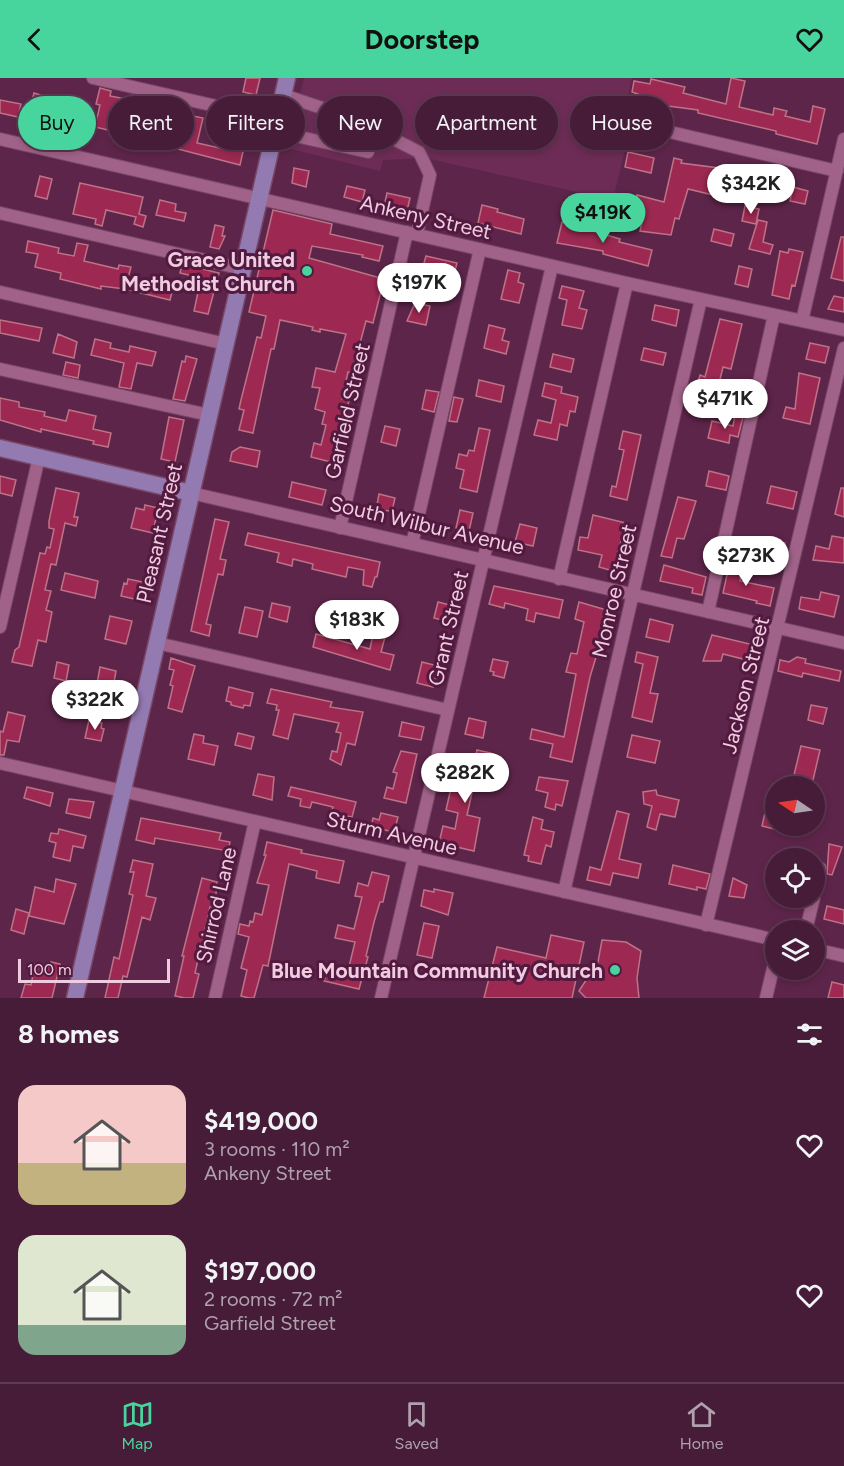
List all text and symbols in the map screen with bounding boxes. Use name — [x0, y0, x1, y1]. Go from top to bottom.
icon: back — [18, 23, 51, 56]
text: Doorstep — [365, 23, 479, 56]
icon: heart — [793, 23, 826, 56]
chip: Buy — [18, 96, 96, 150]
chip: Rent — [108, 96, 194, 150]
chip: Filters — [206, 96, 305, 150]
chip: New — [317, 96, 403, 150]
chip: Apartment — [415, 96, 558, 150]
chip: House — [570, 96, 673, 150]
pin: $342K — [709, 164, 793, 215]
text: $342K — [721, 171, 781, 195]
street label: Ankeny Street — [358, 190, 494, 244]
pin: $419K — [561, 193, 645, 244]
text: $419K — [574, 200, 632, 224]
place label: Grace United Methodist Church — [121, 247, 295, 296]
pin: $197K — [377, 263, 461, 314]
marker: Grace United Methodist Church — [300, 264, 314, 278]
text: $197K — [391, 270, 447, 294]
street label: Garfield Street — [319, 341, 375, 481]
pin: $471K — [683, 379, 767, 430]
text: $471K — [697, 386, 753, 410]
street label: Pleasant Street — [131, 460, 187, 606]
street label: South Wilbur Avenue — [327, 490, 527, 560]
street label: Monroe Street — [586, 522, 642, 660]
pin: $273K — [704, 536, 788, 587]
text: $273K — [717, 543, 775, 567]
street label: Grant Street — [423, 568, 473, 688]
pin: $183K — [315, 600, 399, 651]
text: $183K — [329, 607, 385, 631]
street label: Jackson Street — [716, 614, 774, 756]
pin: $322K — [53, 680, 137, 731]
text: $322K — [66, 687, 124, 711]
pin: $282K — [423, 753, 507, 804]
text: $282K — [435, 760, 495, 784]
north arrow — [765, 776, 825, 836]
map controls — [765, 776, 825, 980]
street label: Sturm Avenue — [324, 806, 460, 860]
street label: Shirrod Lane — [191, 845, 241, 965]
button: locate — [765, 848, 825, 908]
button: layers — [765, 920, 825, 980]
scale bar — [18, 956, 170, 984]
place label: Blue Mountain Community Church — [271, 958, 603, 983]
text: 100 m — [27, 960, 72, 979]
marker: Blue Mountain Community Church — [608, 963, 622, 977]
text: 8 homes — [18, 1018, 119, 1050]
icon: filters — [793, 1018, 826, 1051]
text: $419,000 — [204, 1105, 318, 1137]
icon: home — [66, 1109, 138, 1181]
icon: heart — [793, 1129, 826, 1162]
text: 3 rooms · 110 m² — [204, 1137, 350, 1161]
text: Ankeny Street — [204, 1161, 332, 1185]
text: $197,000 — [204, 1255, 316, 1287]
icon: home — [66, 1259, 138, 1331]
icon: heart — [793, 1279, 826, 1312]
text: 2 rooms · 72 m² — [204, 1287, 342, 1311]
text: Garfield Street — [204, 1311, 336, 1335]
tab: Map — [121, 1398, 154, 1453]
tab: Saved — [395, 1398, 439, 1453]
tab: Home — [680, 1398, 723, 1453]

